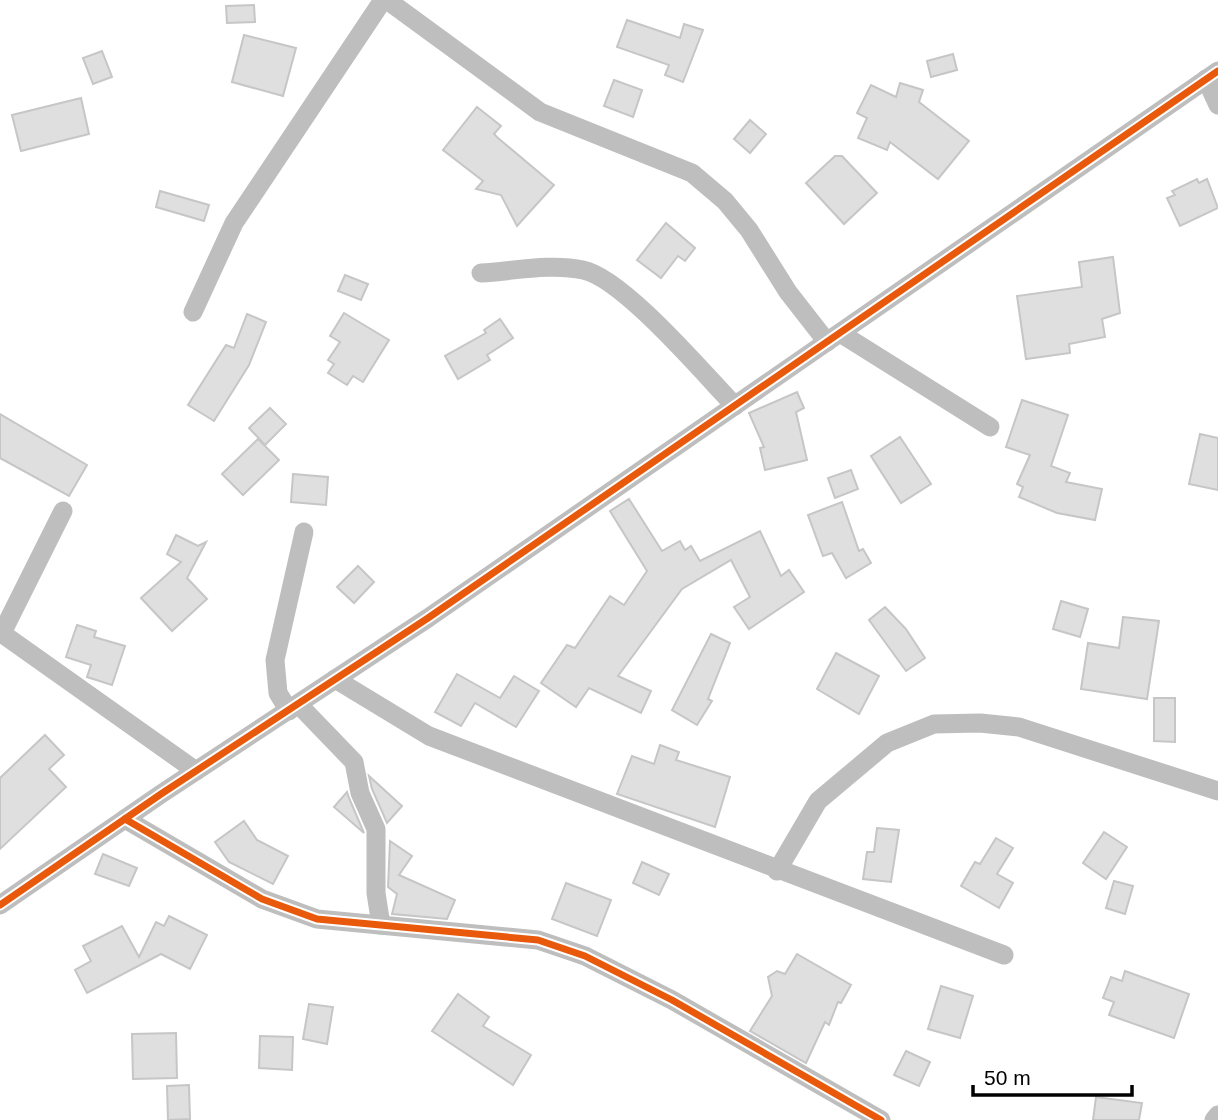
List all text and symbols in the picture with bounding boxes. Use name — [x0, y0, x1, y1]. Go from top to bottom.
scale bar — [973, 1054, 1132, 1098]
text: 50 m — [984, 1066, 1031, 1089]

